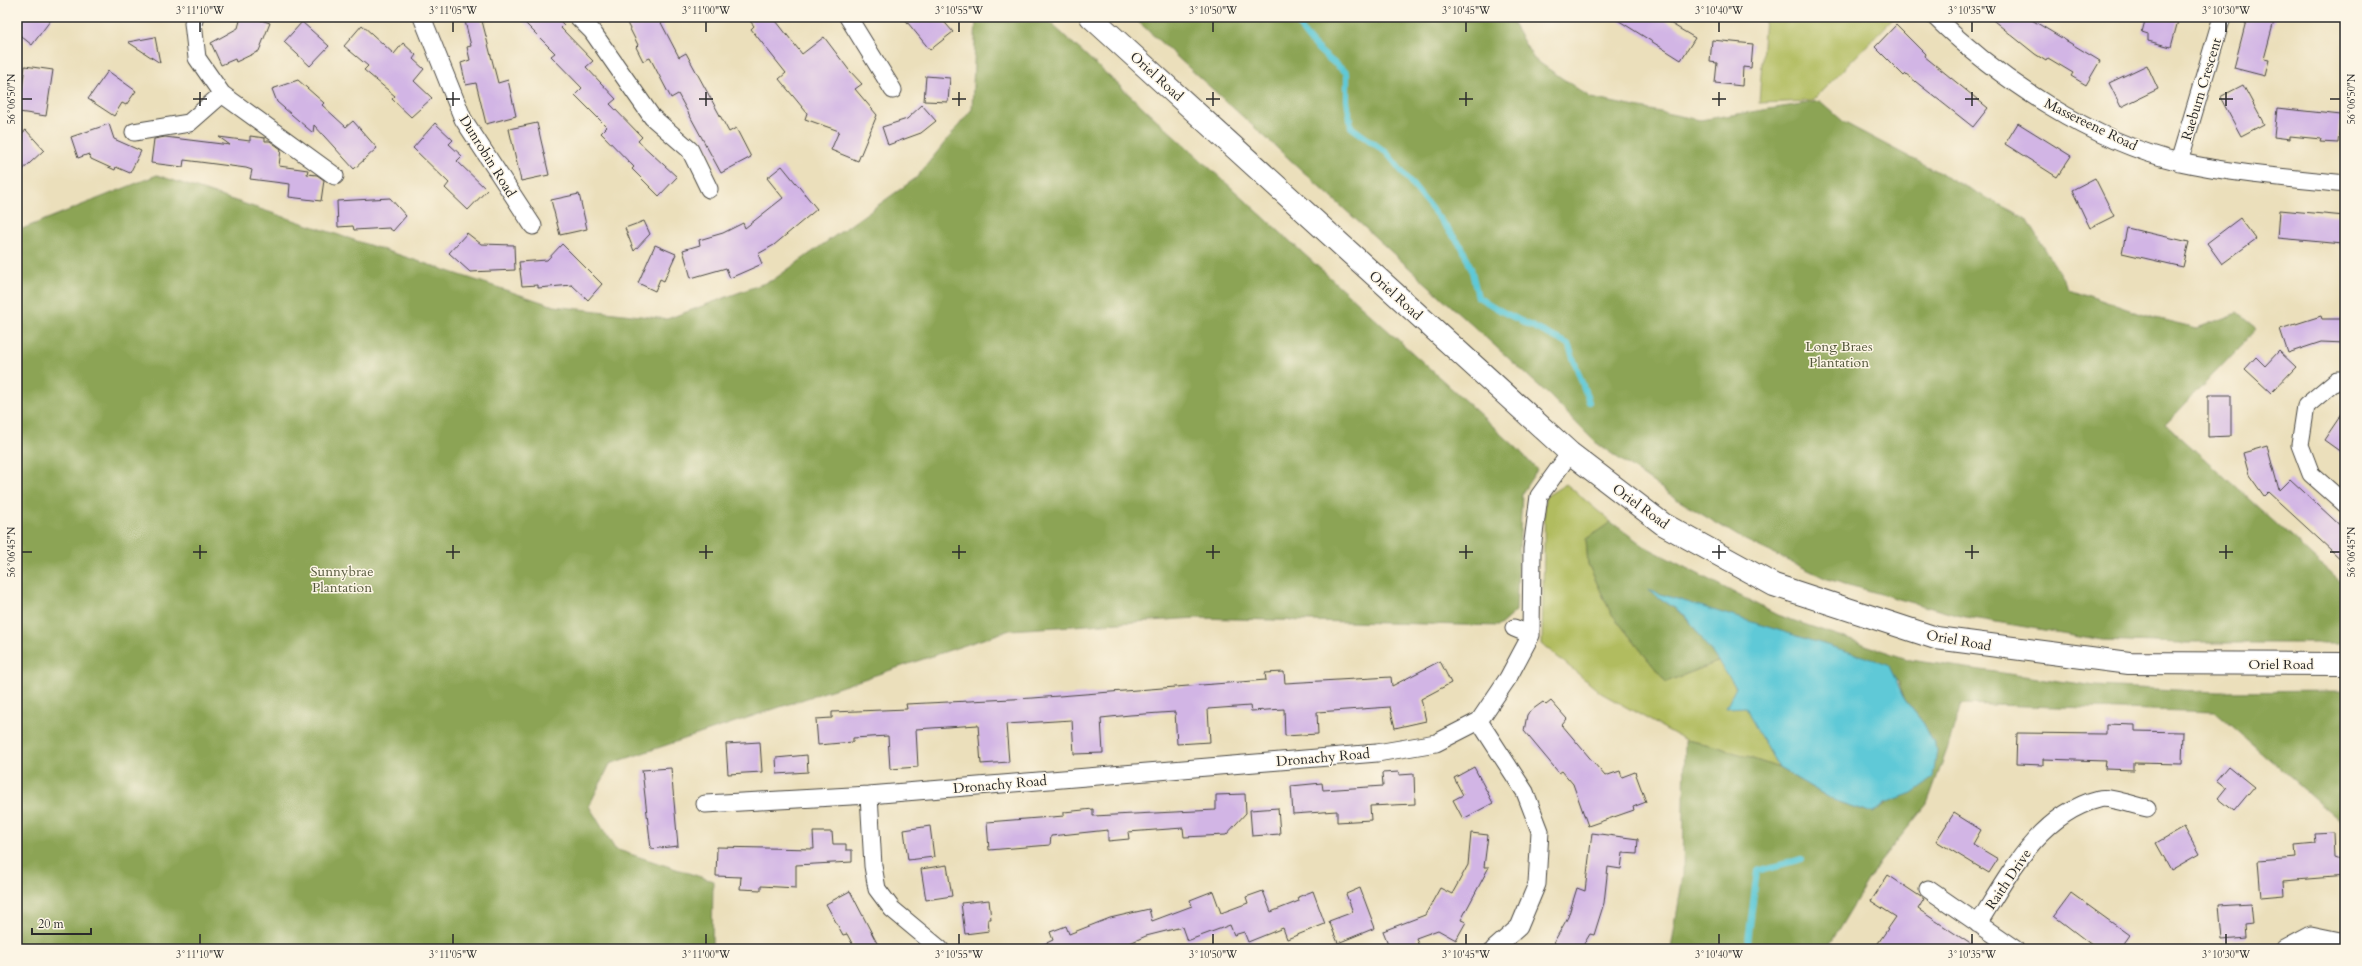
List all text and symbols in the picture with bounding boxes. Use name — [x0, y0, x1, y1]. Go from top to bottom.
text: 3°11'10"W — [176, 4, 225, 18]
text: 3°11'05"W — [429, 4, 478, 18]
text: 3°11'00"W — [682, 4, 731, 18]
text: 3°10'55"W — [935, 4, 984, 18]
text: 3°10'50"W — [1189, 4, 1238, 18]
text: 3°10'45"W — [1442, 4, 1491, 18]
text: 3°10'40"W — [1695, 4, 1744, 18]
text: 3°10'35"W — [1948, 4, 1997, 18]
text: 3°10'30"W — [2202, 4, 2251, 18]
street label: Raeburn Crescent — [2177, 35, 2226, 143]
street label: Oriel Road — [1126, 47, 1188, 106]
text: 56°06'50"N — [5, 73, 19, 124]
text: 56°06'50"N — [2345, 73, 2359, 124]
street label: Massereene Road — [2041, 94, 2141, 156]
street label: Dunrobin Road — [455, 112, 521, 201]
street label: Oriel Road — [1365, 266, 1427, 325]
park label: Long Braes Plantation — [1805, 337, 1873, 372]
street label: Oriel Road — [1609, 479, 1673, 534]
text: 56°06'45"N — [5, 526, 19, 577]
text: 56°06'45"N — [2345, 526, 2359, 577]
park label: Sunnybrae Plantation — [310, 562, 374, 597]
street label: Oriel Road — [1925, 625, 1993, 656]
street label: Oriel Road — [2248, 655, 2314, 674]
street label: Dronachy Road — [1275, 744, 1371, 771]
street label: Dronachy Road — [952, 771, 1048, 798]
street label: Raith Drive — [1981, 845, 2036, 913]
scale bar — [32, 910, 91, 936]
text: 20 m — [38, 916, 65, 932]
text: 3°11'10"W — [176, 948, 225, 962]
text: 3°11'05"W — [429, 948, 478, 962]
text: 3°11'00"W — [682, 948, 731, 962]
text: 3°10'55"W — [935, 948, 984, 962]
text: 3°10'50"W — [1189, 948, 1238, 962]
text: 3°10'45"W — [1442, 948, 1491, 962]
text: 3°10'40"W — [1695, 948, 1744, 962]
text: 3°10'35"W — [1948, 948, 1997, 962]
text: 3°10'30"W — [2202, 948, 2251, 962]

